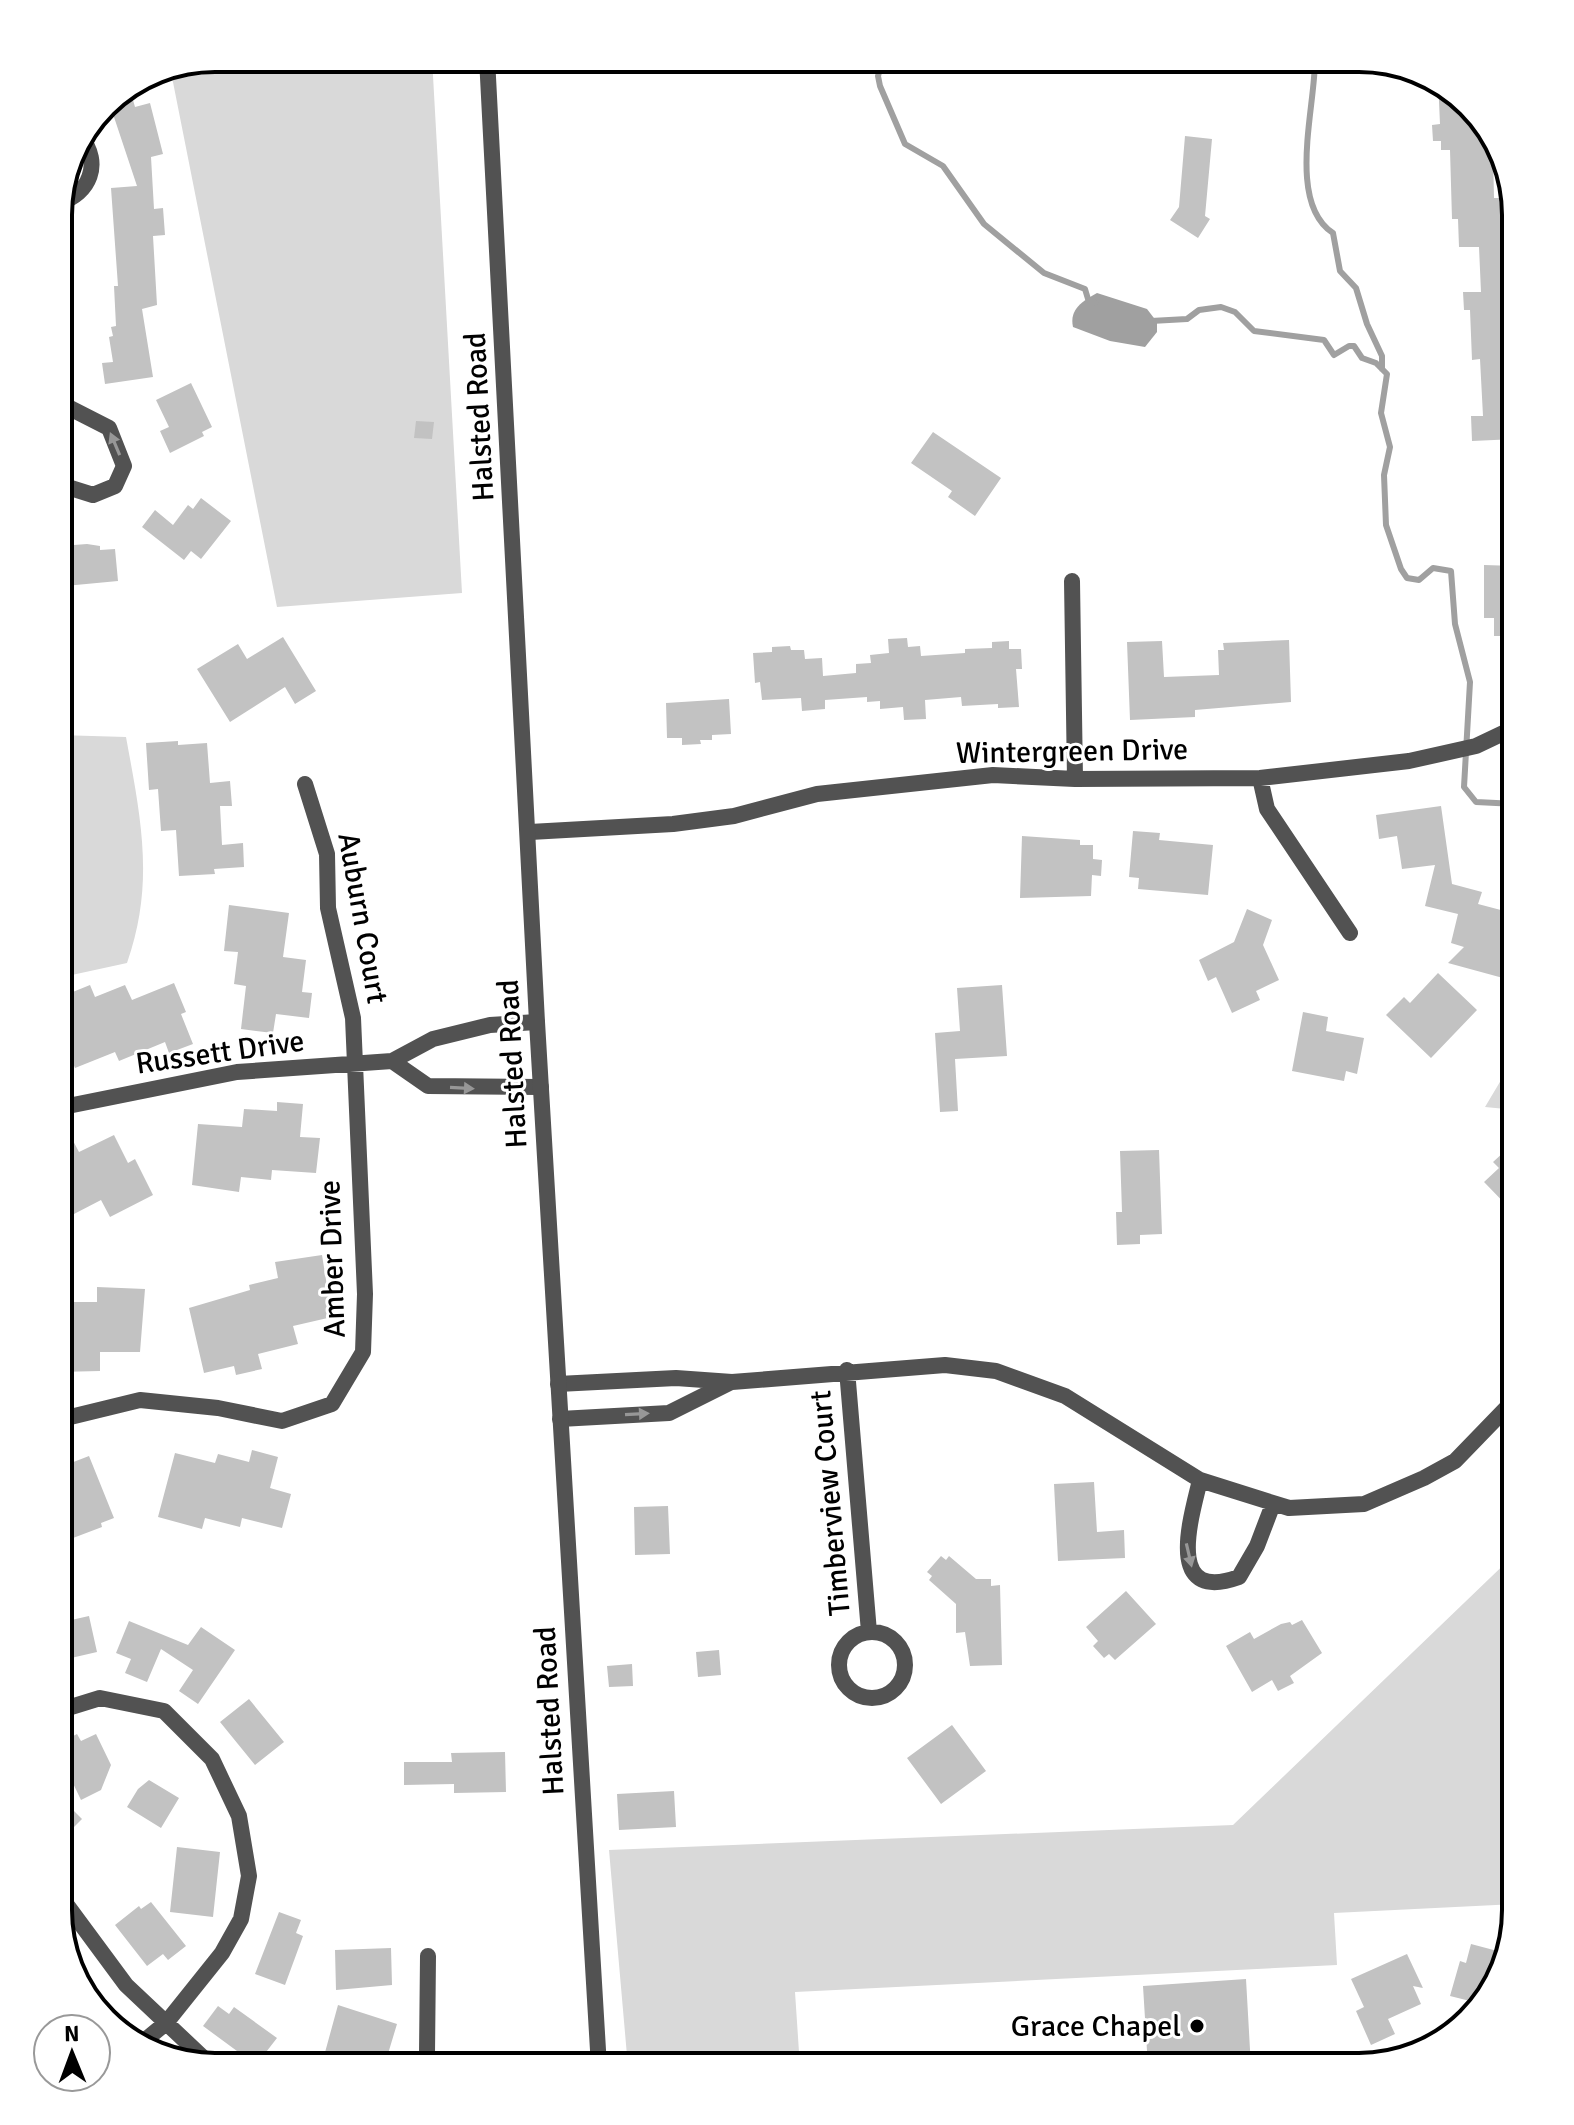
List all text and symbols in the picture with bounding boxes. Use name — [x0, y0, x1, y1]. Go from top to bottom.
street label: Halsted Road — [457, 331, 502, 502]
one-way arrow — [108, 432, 121, 456]
street label: Wintergreen Drive — [956, 731, 1189, 772]
street label: Auburn Court — [329, 830, 396, 1006]
street label: Halsted Road — [490, 978, 535, 1149]
street label: Russett Drive — [133, 1022, 307, 1083]
one-way arrow — [450, 1081, 475, 1094]
street label: Amber Drive — [311, 1179, 354, 1339]
street label: Timberview Court — [802, 1389, 859, 1617]
one-way arrow — [625, 1408, 650, 1421]
one-way arrow — [1183, 1543, 1196, 1568]
street label: Halsted Road — [527, 1625, 572, 1796]
place label: Grace Chapel — [1011, 2008, 1181, 2045]
north arrow — [32, 2013, 112, 2093]
marker: Grace Chapel — [1188, 2017, 1206, 2035]
text: N — [64, 2020, 80, 2047]

